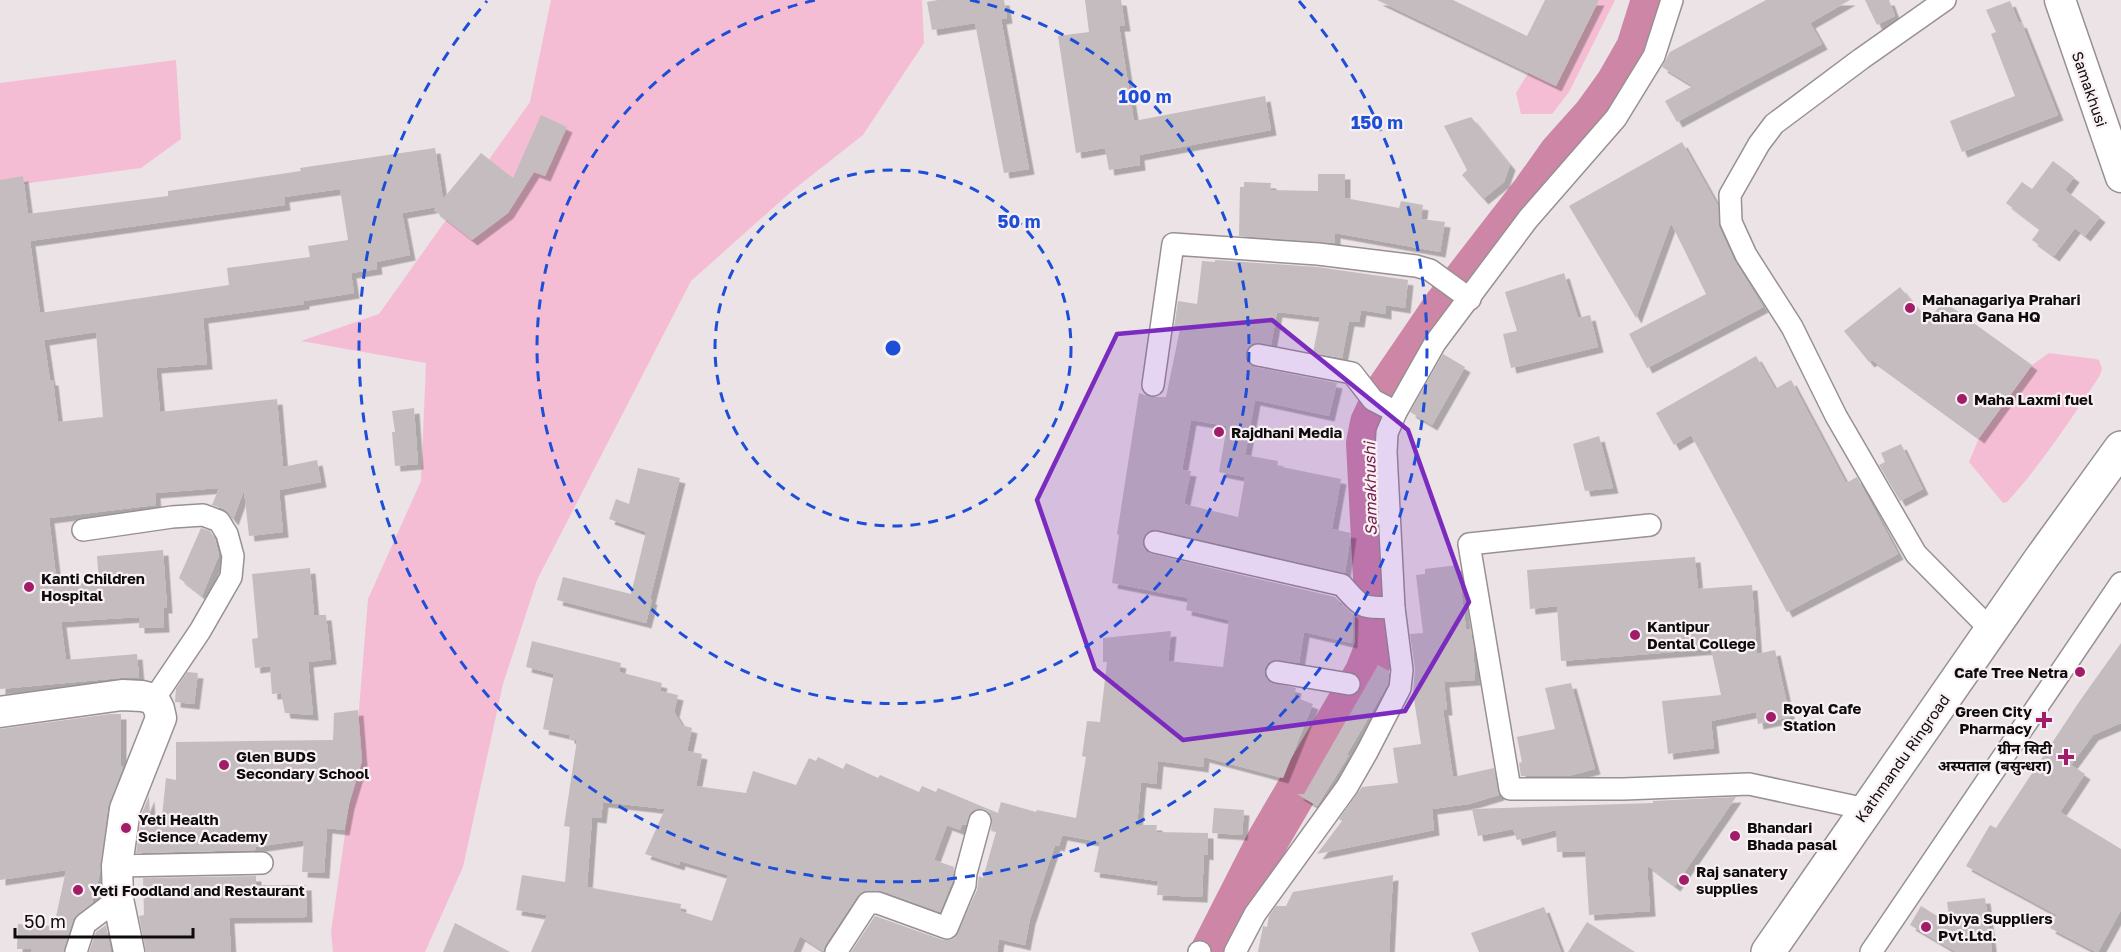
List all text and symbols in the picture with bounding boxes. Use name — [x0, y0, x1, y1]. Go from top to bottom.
street label: Samakhusi — [2069, 49, 2111, 129]
text: 100 m — [1119, 85, 1171, 107]
text: 150 m — [1351, 111, 1403, 133]
text: 50 m — [998, 210, 1040, 232]
place label: Mahanagariya Prahari Pahara Gana HQ — [1922, 290, 2081, 325]
marker: Mahanagariya Prahari Pahara Gana HQ — [1903, 301, 1917, 315]
centre of rings — [883, 338, 903, 358]
place label: Maha Laxmi fuel — [1974, 390, 2093, 408]
marker: Maha Laxmi fuel — [1955, 392, 1969, 406]
place label: Rajdhani Media — [1231, 423, 1342, 441]
marker: Rajdhani Media — [1212, 425, 1226, 439]
water label: Samakhushi — [1359, 440, 1381, 536]
place label: Kanti Children Hospital — [41, 569, 145, 604]
marker: Kanti Children Hospital — [22, 580, 36, 594]
place label: Kantipur Dental College — [1647, 617, 1756, 652]
marker: Kantipur Dental College — [1628, 628, 1642, 642]
place label: Cafe Tree Netra — [1954, 663, 2068, 681]
marker: Cafe Tree Netra — [2073, 665, 2087, 679]
street label: Kathmandu Ringroad — [1851, 691, 1953, 825]
place label: Royal Cafe Station — [1783, 699, 1862, 734]
place label: Green City Pharmacy — [1955, 702, 2032, 737]
marker: Royal Cafe Station — [1764, 710, 1778, 724]
marker: Green City Pharmacy — [2037, 713, 2051, 727]
place label: ग्रीन सिटी अस्पताल (बसुन्धरा) — [1938, 739, 2053, 776]
place label: Glen BUDS Secondary School — [236, 747, 369, 782]
marker: ग्रीन सिटी अस्पताल (बसुन्धरा) — [2057, 748, 2075, 766]
marker: Glen BUDS Secondary School — [217, 758, 231, 772]
place label: Yeti Health Science Academy — [138, 810, 268, 845]
place label: Bhandari Bhada pasal — [1747, 818, 1837, 853]
marker: Yeti Health Science Academy — [119, 821, 133, 835]
marker: Bhandari Bhada pasal — [1728, 829, 1742, 843]
place label: Raj sanatery supplies — [1696, 862, 1788, 897]
marker: Raj sanatery supplies — [1677, 873, 1691, 887]
place label: Yeti Foodland and Restaurant — [90, 881, 305, 899]
marker: Yeti Foodland and Restaurant — [71, 883, 85, 897]
scale bar — [15, 901, 194, 939]
place label: Divya Suppliers Pvt.Ltd. — [1938, 909, 2053, 944]
text: 50 m — [24, 910, 66, 932]
marker: Divya Suppliers Pvt.Ltd. — [1919, 920, 1933, 934]

